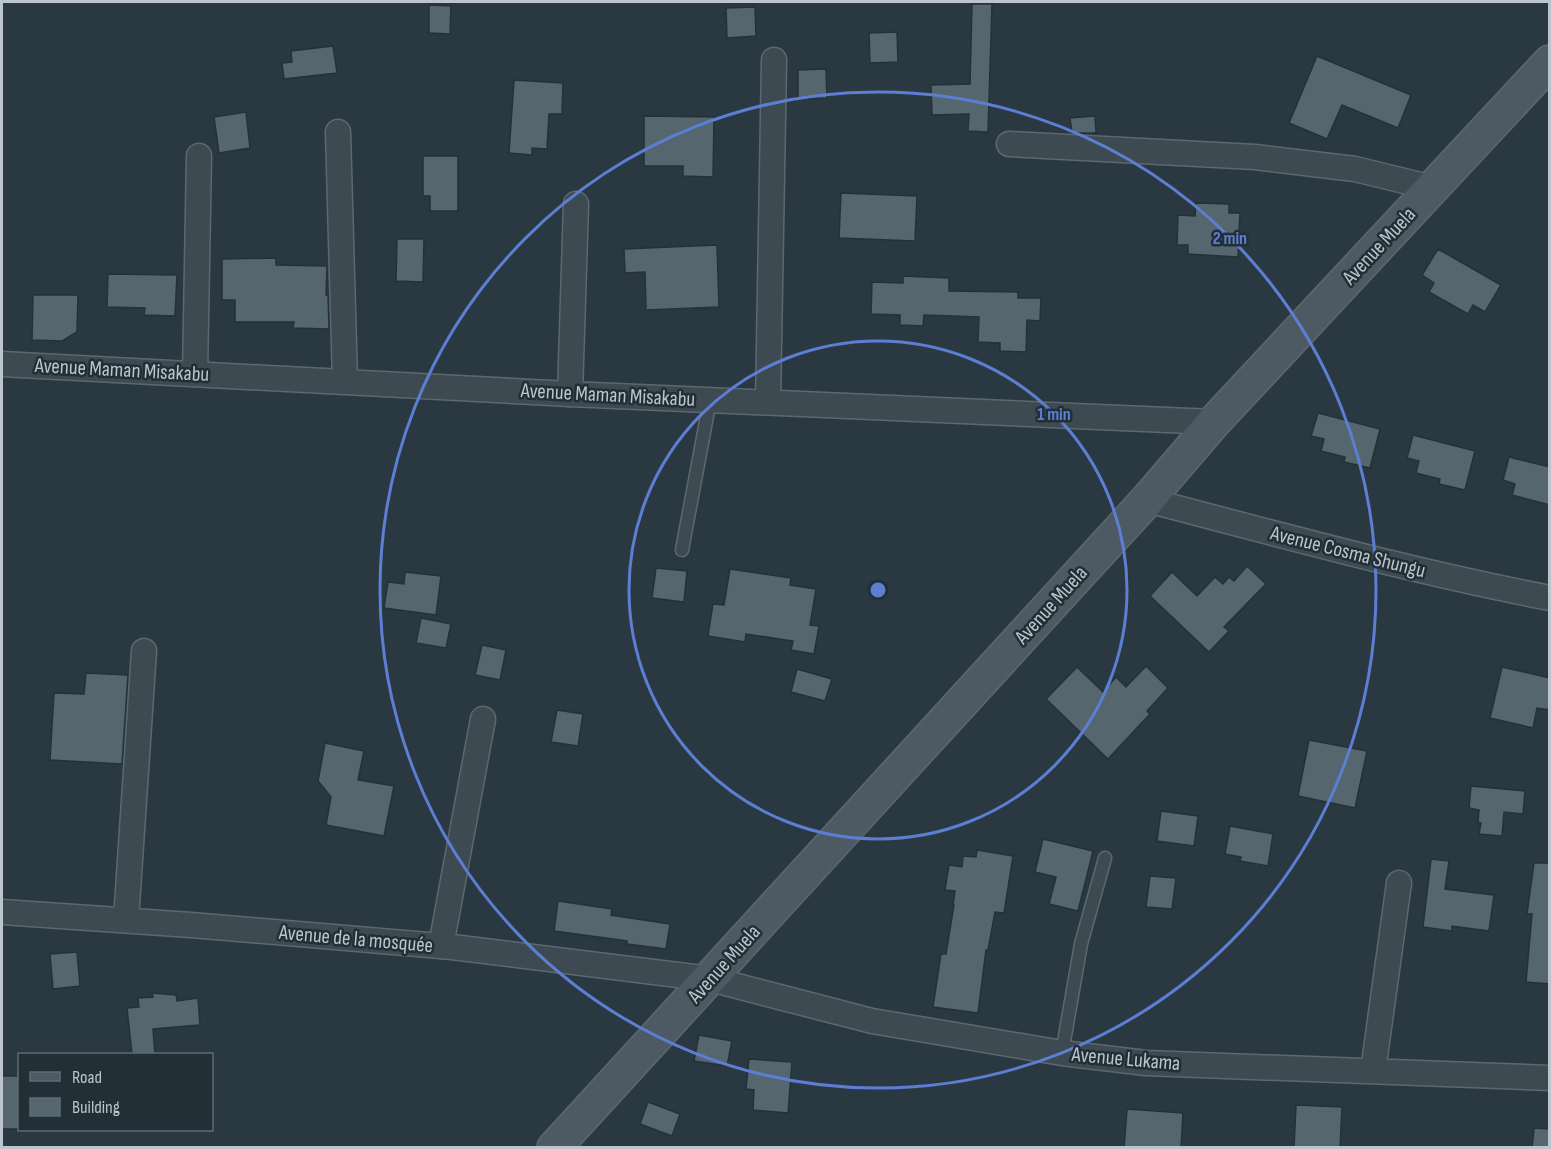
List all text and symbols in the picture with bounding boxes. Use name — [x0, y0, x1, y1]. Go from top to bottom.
street label: Avenue Muela — [1336, 202, 1421, 290]
text: 2 min — [1213, 228, 1247, 249]
street label: Avenue Maman Misakabu — [33, 353, 210, 387]
street label: Avenue Maman Misakabu — [519, 378, 696, 412]
text: 1 min — [1037, 404, 1071, 425]
street label: Avenue Cosma Shungu — [1267, 520, 1428, 583]
street label: Avenue Muela — [1009, 561, 1093, 650]
centre of rings — [868, 580, 888, 600]
street label: Avenue de la mosquée — [277, 920, 434, 958]
street label: Avenue Muela — [682, 920, 766, 1009]
street label: Avenue Lukama — [1070, 1042, 1181, 1076]
legend — [18, 1053, 213, 1131]
text: Road — [72, 1067, 102, 1088]
text: Building — [72, 1097, 120, 1118]

